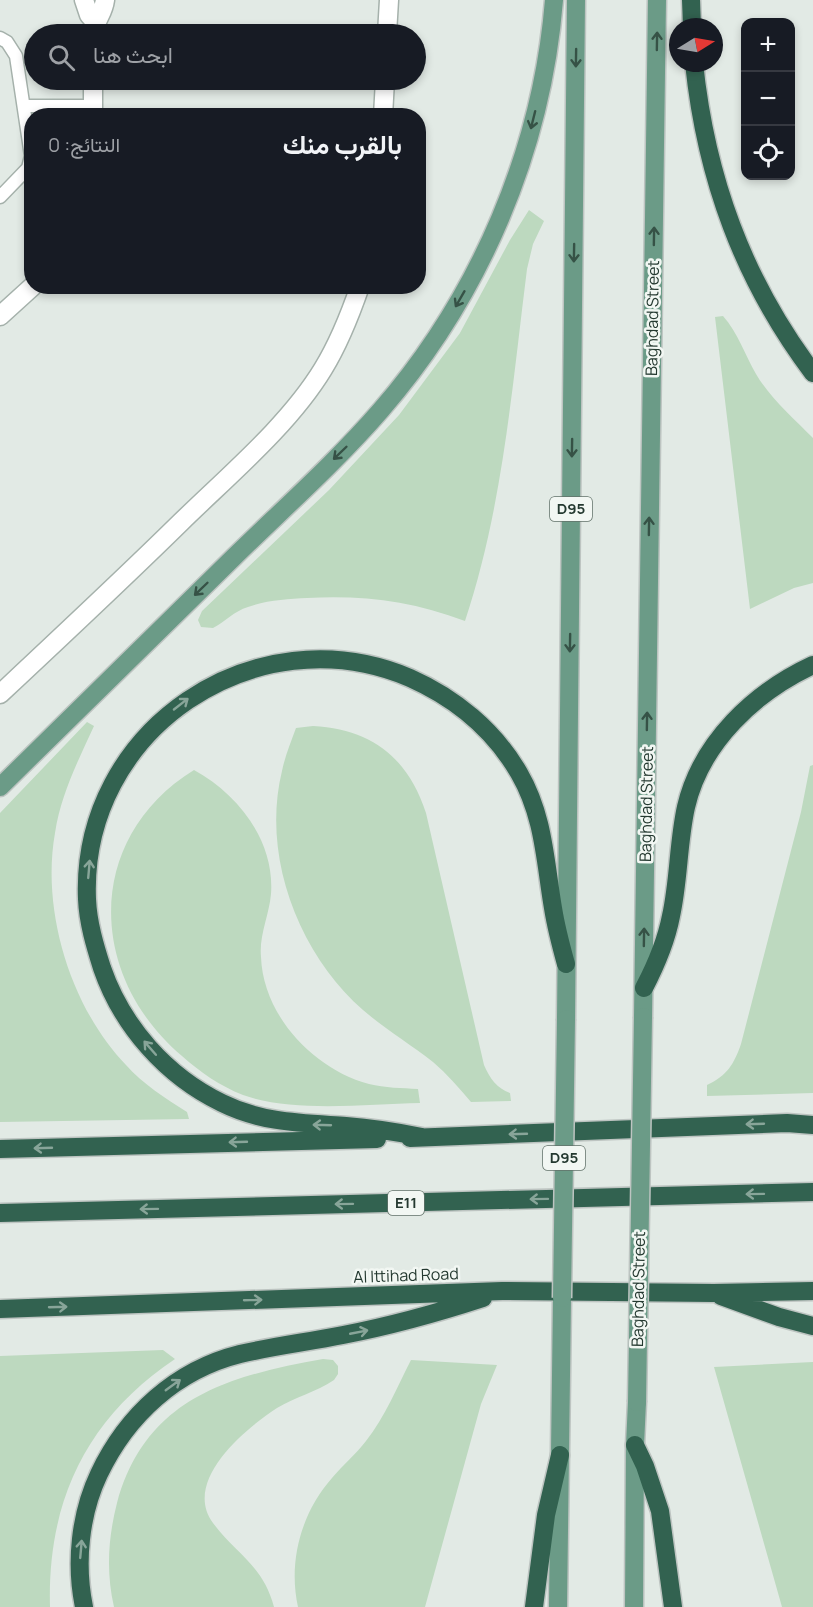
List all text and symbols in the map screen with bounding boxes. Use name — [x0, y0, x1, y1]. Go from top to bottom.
north arrow — [669, 18, 723, 72]
map controls — [741, 18, 795, 180]
button: + — [741, 18, 795, 72]
search box — [24, 24, 426, 90]
one-way arrow — [651, 31, 662, 51]
text: ابحث هنا — [93, 40, 173, 70]
icon: search — [45, 41, 78, 74]
one-way arrow — [570, 48, 581, 68]
button: − — [741, 72, 795, 126]
one-way arrow — [527, 110, 539, 129]
text: بالقرب منك — [283, 126, 402, 162]
button: locate — [741, 126, 795, 180]
text: النتائج: 0 — [48, 131, 120, 158]
one-way arrow — [648, 226, 659, 246]
one-way arrow — [568, 243, 580, 263]
street label: Baghdad Street — [640, 260, 664, 376]
one-way arrow — [453, 290, 465, 307]
one-way arrow — [566, 438, 578, 458]
one-way arrow — [333, 445, 348, 460]
road number: D95 — [550, 497, 592, 521]
one-way arrow — [644, 517, 655, 537]
one-way arrow — [194, 582, 209, 597]
one-way arrow — [564, 633, 576, 653]
one-way arrow — [173, 698, 189, 711]
one-way arrow — [641, 712, 653, 732]
street label: Baghdad Street — [634, 746, 658, 862]
one-way arrow — [83, 860, 94, 880]
one-way arrow — [638, 928, 650, 948]
one-way arrow — [143, 1041, 157, 1056]
one-way arrow — [745, 1119, 765, 1130]
one-way arrow — [313, 1120, 333, 1131]
one-way arrow — [508, 1128, 528, 1139]
one-way arrow — [228, 1137, 248, 1148]
one-way arrow — [33, 1142, 53, 1153]
road number: D95 — [543, 1146, 585, 1170]
one-way arrow — [745, 1188, 765, 1199]
road number: E11 — [388, 1191, 424, 1215]
one-way arrow — [529, 1193, 549, 1205]
one-way arrow — [334, 1198, 354, 1210]
one-way arrow — [139, 1203, 159, 1215]
street label: Baghdad Street — [626, 1231, 650, 1347]
street label: Al Ittihad Road — [353, 1262, 459, 1288]
one-way arrow — [243, 1294, 263, 1306]
one-way arrow — [48, 1301, 68, 1312]
one-way arrow — [348, 1326, 368, 1337]
one-way arrow — [164, 1379, 180, 1391]
one-way arrow — [76, 1539, 87, 1559]

